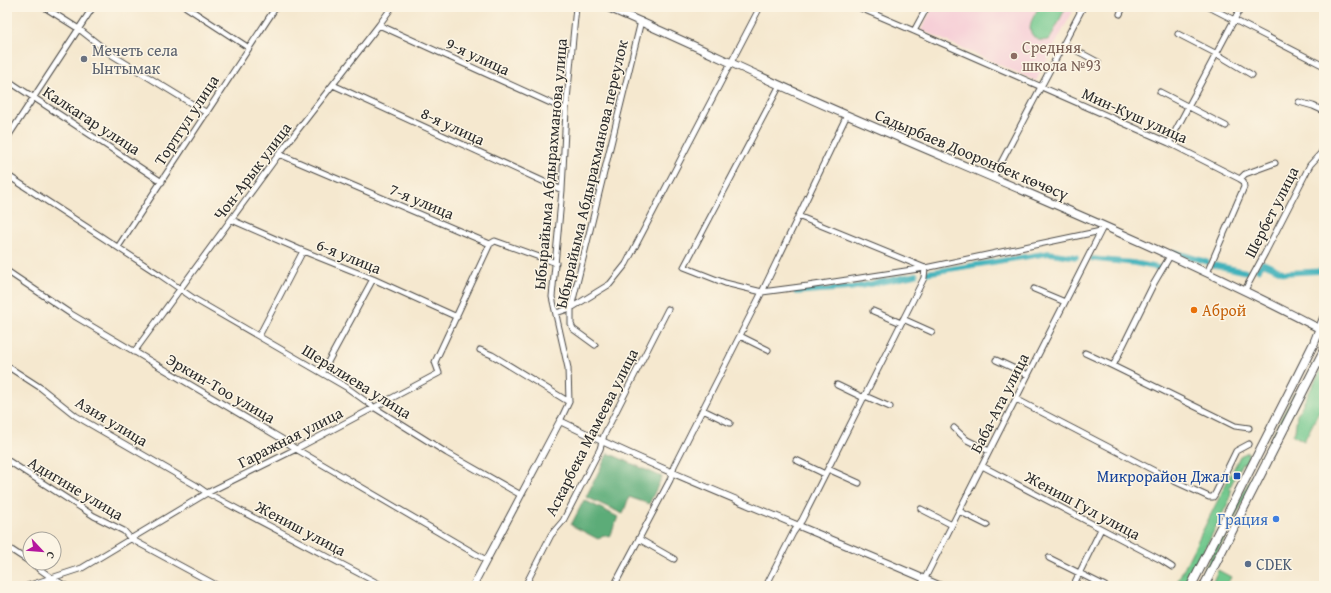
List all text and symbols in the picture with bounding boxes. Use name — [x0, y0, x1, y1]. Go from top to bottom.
street label: 9-я улица — [442, 31, 514, 81]
place label: Средняя школа №93 — [1022, 35, 1101, 77]
street label: Ыбырайыма Абдырахманова улица — [527, 37, 573, 291]
street label: Ыбырайыма Абдырахманова переулок — [548, 37, 634, 311]
place label: Мечеть села Ынтымак — [92, 38, 178, 80]
marker: Средняя школа №93 — [1009, 51, 1019, 61]
marker: Мечеть села Ынтымак — [79, 54, 89, 64]
street label: Тортгул улица — [148, 70, 225, 170]
street label: Калкагар улица — [39, 79, 146, 161]
street label: Мин-Куш улица — [1078, 81, 1192, 149]
street label: 8-я улица — [417, 101, 489, 151]
street label: Садырбаев Дооронбек көчөсү — [871, 102, 1073, 206]
street label: Чон-Арык улица — [207, 117, 297, 225]
street label: Шербет улица — [1238, 162, 1304, 262]
street label: 7-я улица — [386, 177, 458, 225]
street label: 6-я улица — [313, 232, 385, 280]
place label: Аброй — [1202, 298, 1247, 322]
marker: Аброй — [1189, 305, 1199, 315]
street label: Шералиева улица — [298, 338, 417, 425]
street label: Аскарбека Мамеева улица — [538, 344, 644, 520]
street label: Эркин-Тоо улица — [162, 347, 280, 429]
street label: Баба-Ата улица — [963, 348, 1035, 457]
street label: Азия улица — [71, 390, 153, 452]
street label: Гаражная улица — [233, 400, 347, 474]
street label: Адигине улица — [24, 450, 129, 526]
street label: Жениш Гул улица — [1020, 464, 1145, 546]
place label: Микрорайон Джал — [1097, 464, 1229, 488]
marker: Микрорайон Джал — [1232, 471, 1242, 481]
street label: Жениш улица — [251, 494, 351, 562]
place label: Грация — [1217, 507, 1268, 531]
marker: Грация — [1271, 514, 1281, 524]
north arrow — [22, 531, 62, 571]
text: С — [42, 549, 60, 562]
place label: CDEK — [1256, 552, 1293, 576]
marker: CDEK — [1243, 559, 1253, 569]

